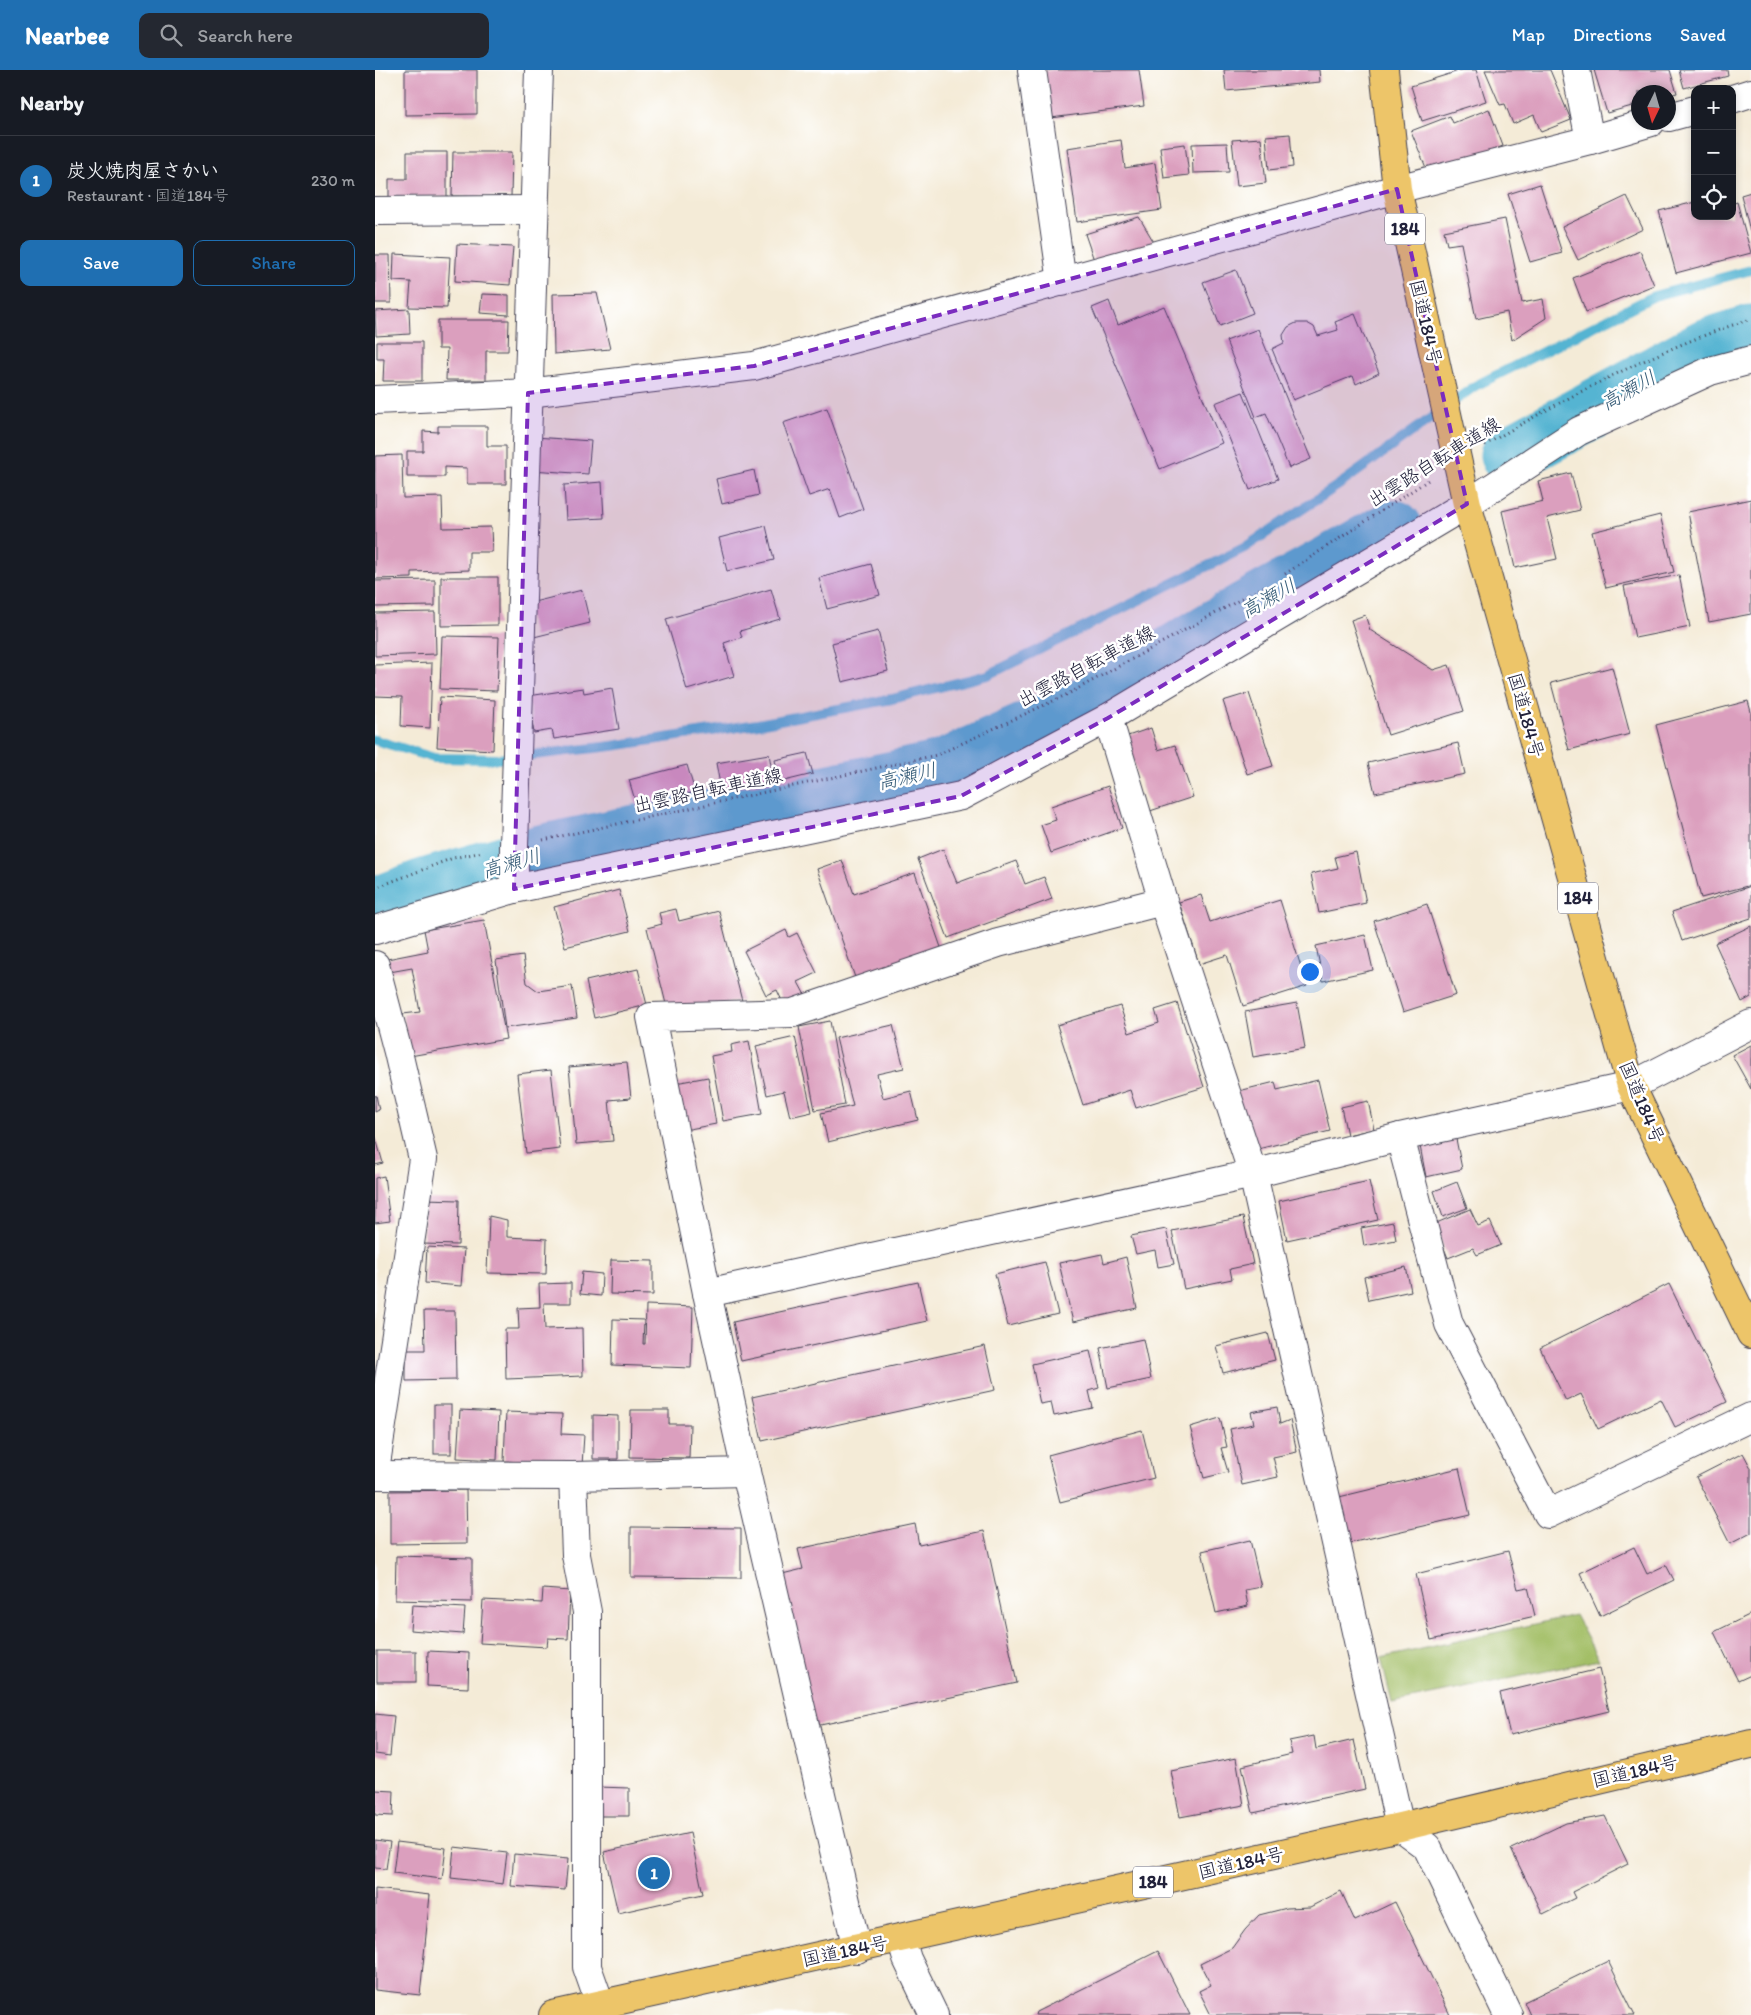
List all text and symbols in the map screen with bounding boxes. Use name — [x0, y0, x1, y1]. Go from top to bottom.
search box — [139, 13, 489, 58]
text: Nearbee — [25, 21, 109, 50]
icon: search — [157, 21, 185, 49]
text: Search here — [197, 24, 293, 47]
text: Map — [1512, 24, 1545, 46]
text: Directions — [1573, 24, 1652, 46]
text: Saved — [1680, 24, 1726, 46]
north arrow — [1631, 85, 1676, 130]
map controls — [1691, 85, 1736, 220]
button: + — [1691, 85, 1736, 130]
text: Nearby — [20, 90, 84, 115]
button: − — [1691, 130, 1736, 175]
text: 炭火焼肉屋さかい — [67, 159, 219, 182]
text: 1 — [32, 171, 40, 190]
text: 230 m — [311, 171, 355, 190]
button: locate — [1691, 175, 1736, 220]
text: Restaurant · 国道184号 — [67, 186, 229, 205]
road number: 184 — [1385, 214, 1425, 244]
button: Save — [20, 240, 183, 286]
button: Share — [193, 240, 355, 286]
street label: 国道184号 — [1405, 277, 1447, 367]
water label: 高瀬川 — [1596, 365, 1660, 415]
street label: 出雲路自転車道線 — [1363, 412, 1505, 512]
water label: 高瀬川 — [1236, 573, 1300, 623]
street label: 出雲路自転車道線 — [1013, 620, 1159, 712]
street label: 国道184号 — [1503, 670, 1549, 760]
water label: 高瀬川 — [875, 758, 939, 794]
street label: 出雲路自転車道線 — [631, 763, 785, 817]
water label: 高瀬川 — [479, 843, 543, 883]
road number: 184 — [1558, 882, 1598, 914]
your location — [1297, 959, 1323, 985]
street label: 国道184号 — [1614, 1057, 1670, 1147]
street label: 国道184号 — [1590, 1750, 1680, 1792]
street label: 国道184号 — [1196, 1842, 1286, 1884]
pin: 1 — [638, 1854, 670, 1892]
road number: 184 — [1133, 1866, 1173, 1898]
street label: 国道184号 — [800, 1931, 890, 1971]

